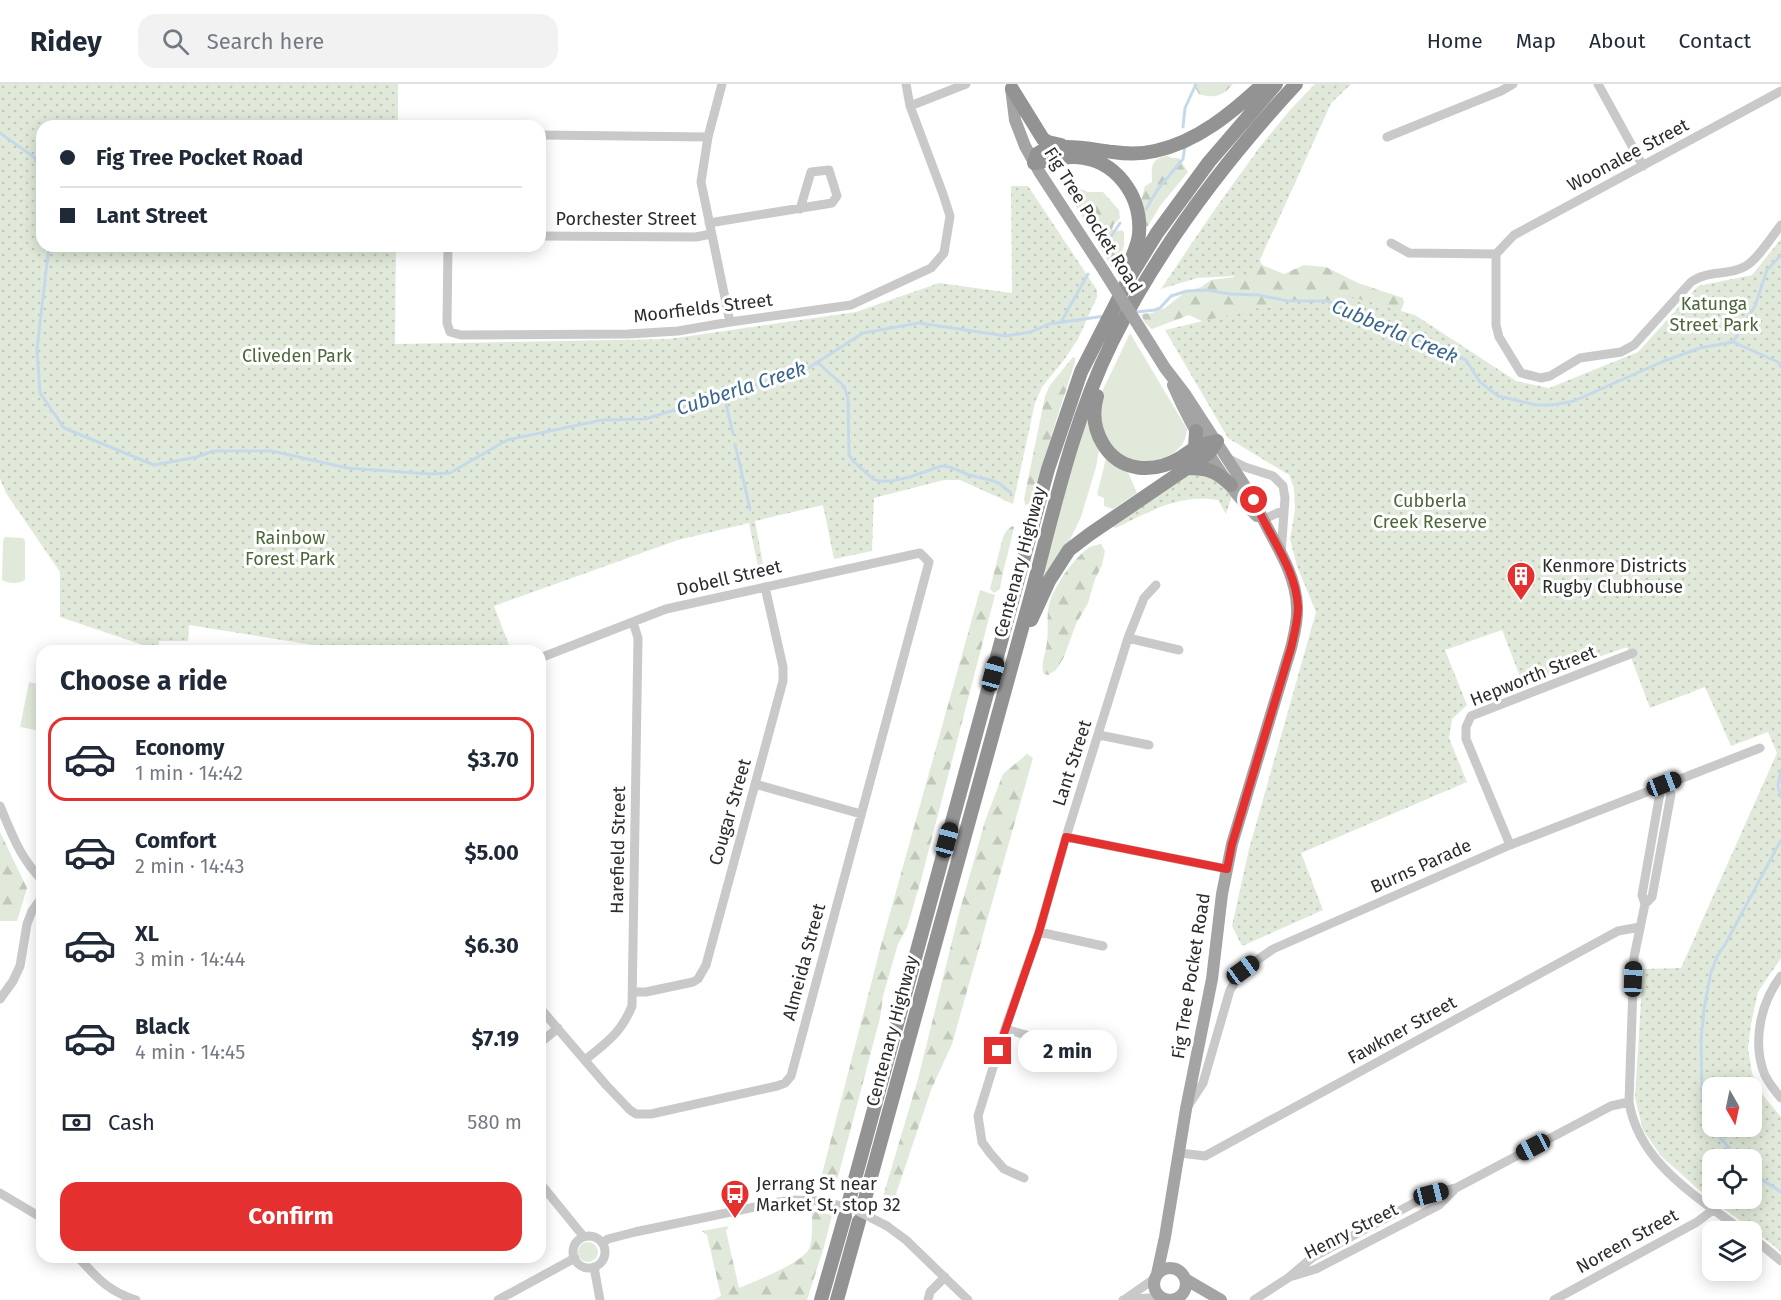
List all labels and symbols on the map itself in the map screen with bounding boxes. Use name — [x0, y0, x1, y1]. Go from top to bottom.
street label: Woonalee Street — [1564, 114, 1693, 196]
street label: Fig Tree Pocket Road — [1039, 143, 1147, 297]
street label: Porchester Street — [556, 208, 697, 230]
street label: Moorfields Street — [632, 288, 774, 327]
park label: Katunga Street Park — [1669, 293, 1759, 336]
water label: Cubberla Creek — [1328, 294, 1462, 368]
park label: Cliveden Park — [242, 345, 353, 367]
water label: Cubberla Creek — [673, 356, 809, 420]
street label: Centenary Highway — [989, 484, 1051, 640]
route start — [1240, 486, 1267, 513]
park label: Cubberla Creek Reserve — [1373, 490, 1487, 533]
park label: Rainbow Forest Park — [245, 527, 336, 570]
street label: Dobell Street — [675, 555, 784, 601]
place label: Kenmore Districts Rugby Clubhouse — [1542, 555, 1687, 598]
building icon: Kenmore Districts Rugby Clubhouse — [1505, 560, 1537, 602]
street label: Hepworth Street — [1467, 641, 1600, 711]
car — [980, 654, 1006, 694]
street label: Lant Street — [1048, 717, 1096, 809]
street label: Cougar Street — [704, 756, 756, 868]
car — [1644, 769, 1684, 799]
street label: Harefield Street — [606, 785, 630, 914]
car — [934, 820, 960, 860]
street label: Burns Parade — [1367, 834, 1475, 898]
street label: Fig Tree Pocket Road — [1167, 891, 1215, 1061]
street label: Almeida Street — [778, 901, 830, 1023]
car — [1223, 952, 1263, 988]
street label: Centenary Highway — [861, 953, 923, 1109]
car — [1623, 961, 1643, 997]
street label: Fawkner Street — [1344, 991, 1460, 1069]
callout: 2 min — [1019, 1030, 1118, 1072]
route end — [984, 1037, 1011, 1064]
north arrow — [1702, 1077, 1762, 1137]
car — [1513, 1131, 1553, 1163]
place label: Jerrang St near Market St, stop 32 — [756, 1173, 901, 1216]
bus stop icon: Jerrang St near Market St, stop 32 — [719, 1178, 751, 1220]
car — [1411, 1181, 1451, 1207]
street label: Henry Street — [1301, 1198, 1402, 1264]
street label: Noreen Street — [1572, 1204, 1682, 1278]

